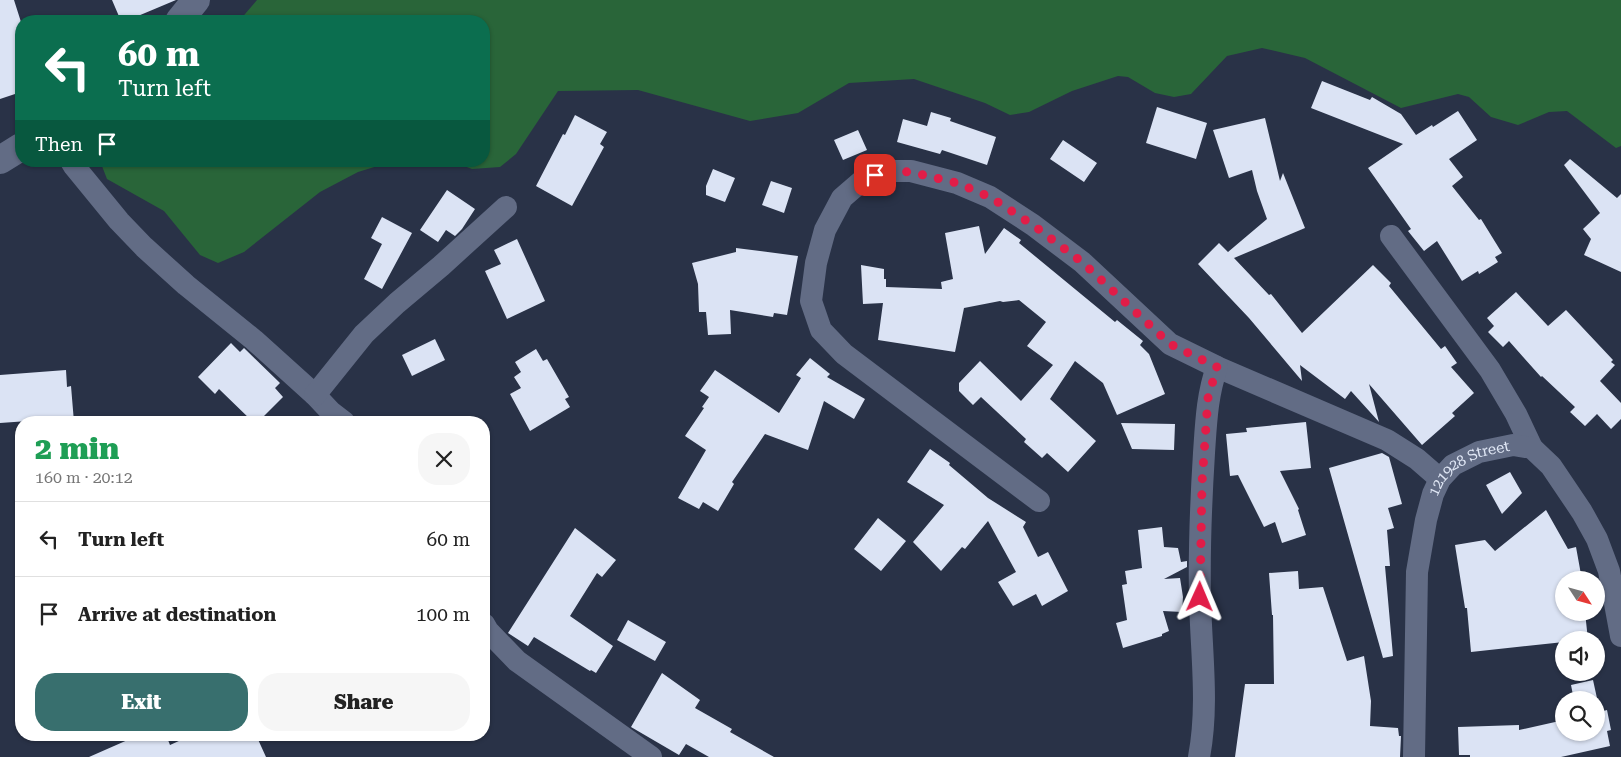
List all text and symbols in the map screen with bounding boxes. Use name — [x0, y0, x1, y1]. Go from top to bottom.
text: 60 m — [118, 34, 200, 75]
icon: left — [35, 35, 100, 100]
text: Turn left — [118, 76, 211, 101]
icon: arrive — [93, 130, 121, 158]
text: Then — [35, 133, 83, 156]
pin — [854, 154, 896, 196]
icon: arrive — [861, 161, 889, 189]
text: 2 min — [35, 431, 119, 466]
button: close — [418, 433, 470, 485]
street label: 121928 Street — [1424, 437, 1512, 499]
text: 160 m · 20:12 — [35, 468, 133, 487]
icon: left — [35, 525, 63, 553]
text: Turn left — [78, 528, 164, 551]
text: 60 m — [427, 528, 470, 551]
position arrow — [1173, 570, 1225, 622]
north arrow — [1555, 571, 1605, 621]
map controls — [1555, 571, 1605, 741]
icon: arrive — [35, 600, 63, 628]
text: Arrive at destination — [78, 603, 276, 626]
text: 100 m — [416, 603, 470, 626]
button: sound — [1555, 631, 1605, 681]
button: Exit — [35, 673, 248, 731]
button: Share — [258, 673, 470, 731]
button: search — [1555, 691, 1605, 741]

